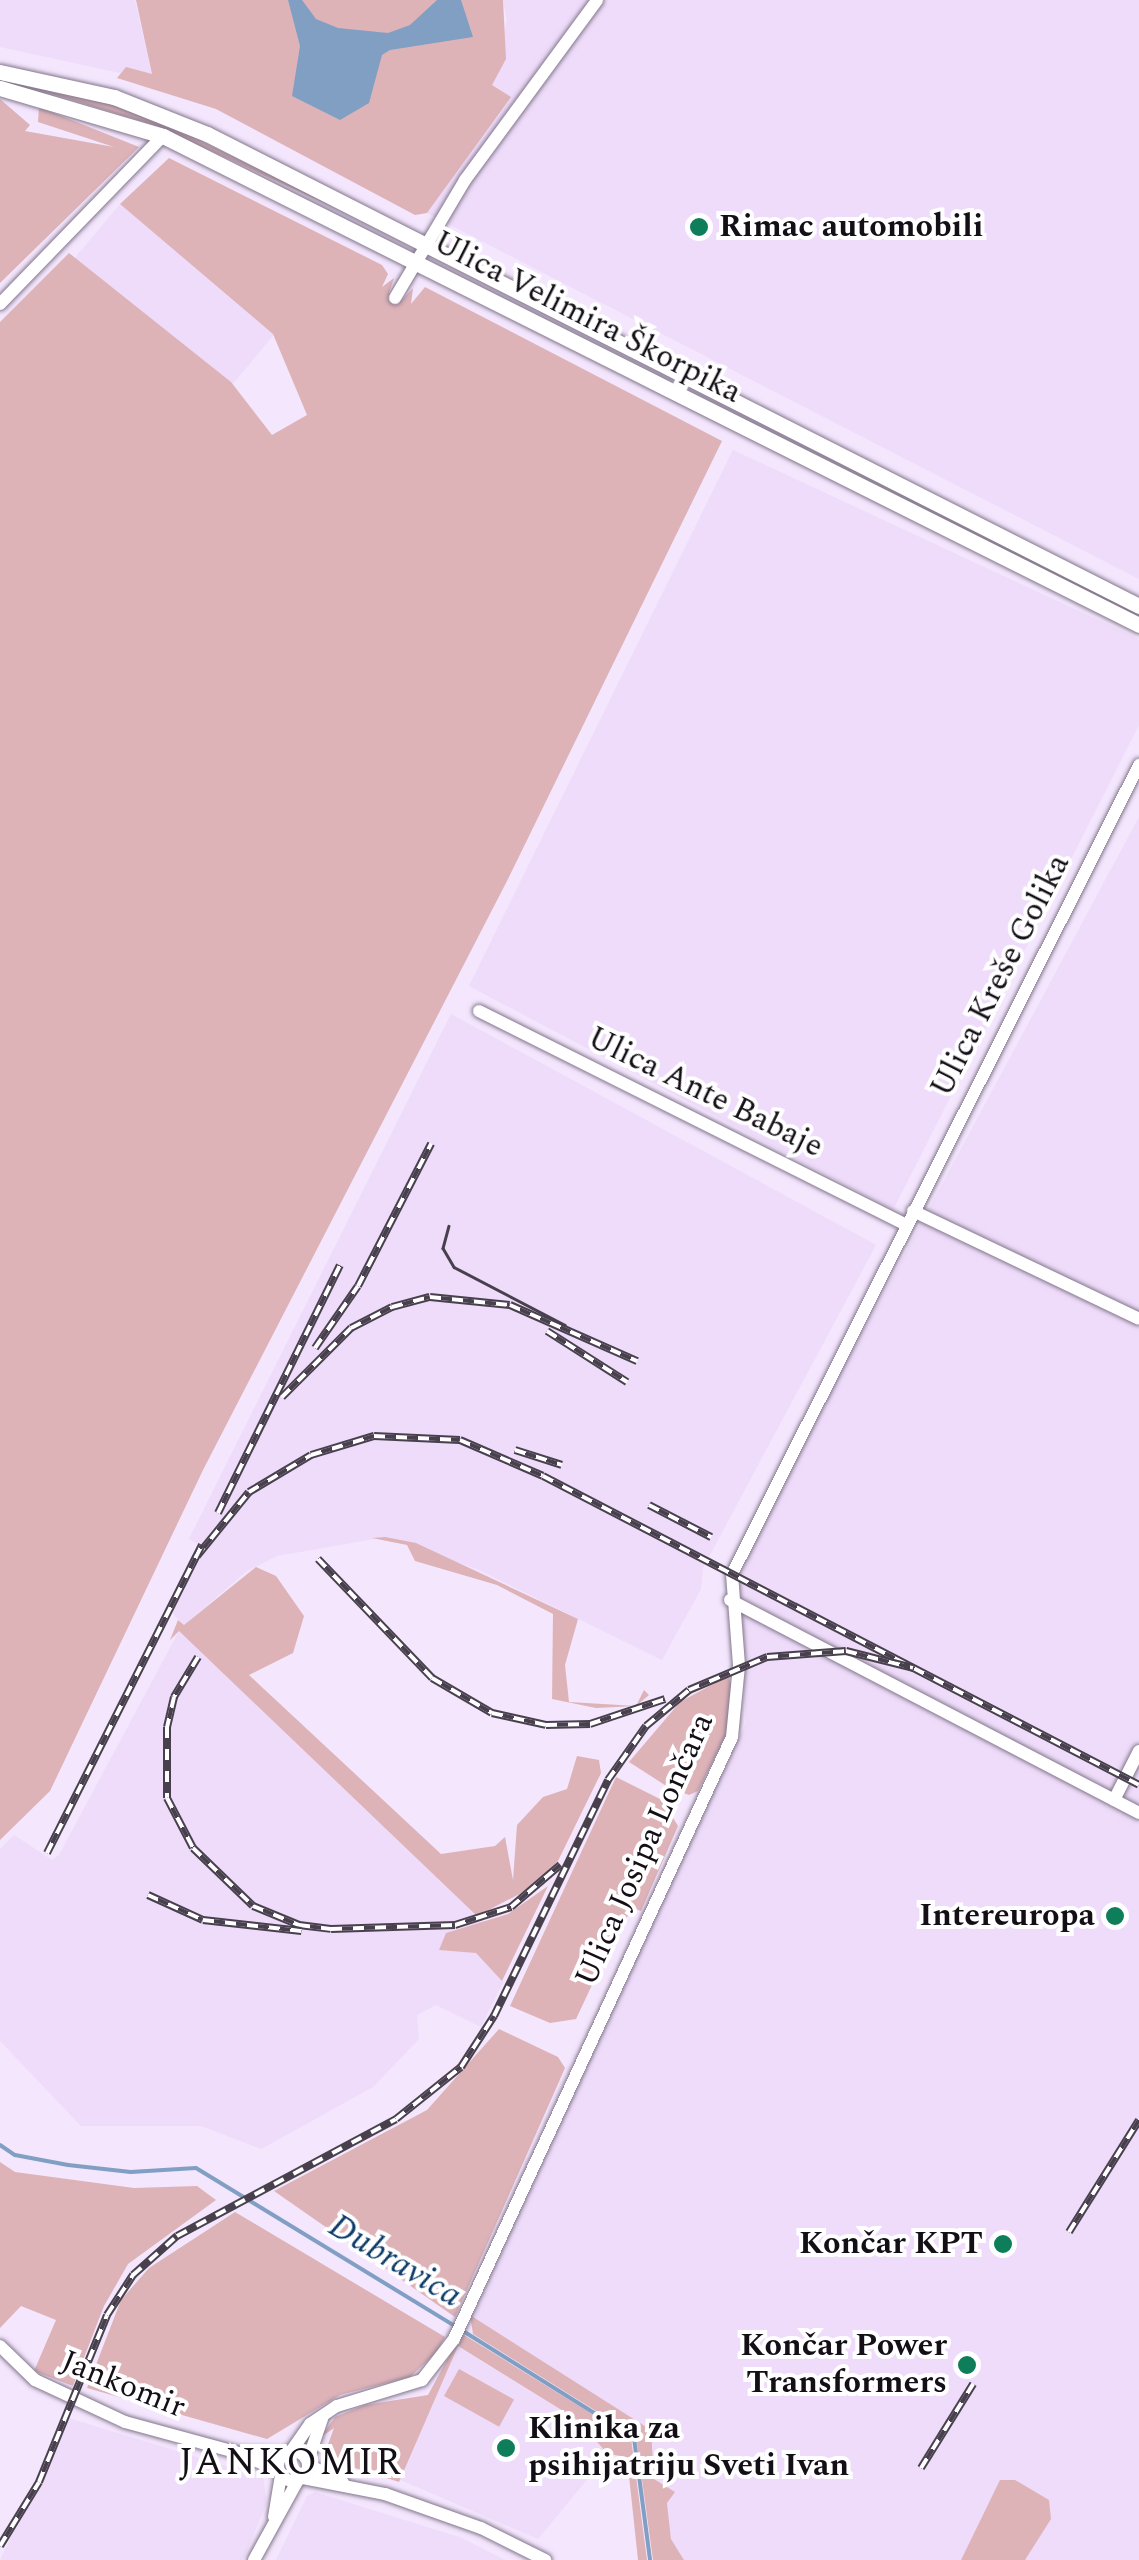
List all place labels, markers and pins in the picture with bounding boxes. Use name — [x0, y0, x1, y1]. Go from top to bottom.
place label: Rimac automobili — [719, 208, 983, 246]
marker: Rimac automobili — [688, 216, 710, 238]
place label: Intereuropa — [919, 1897, 1095, 1935]
marker: Intereuropa — [1104, 1905, 1126, 1927]
place label: Končar KPT — [799, 2225, 983, 2263]
marker: Končar KPT — [992, 2233, 1014, 2255]
place label: Končar Power Transformers — [740, 2328, 947, 2403]
marker: Končar Power Transformers — [956, 2354, 978, 2376]
place label: Klinika za psihijatriju Sveti Ivan — [528, 2411, 849, 2486]
marker: Klinika za psihijatriju Sveti Ivan — [493, 2435, 519, 2461]

